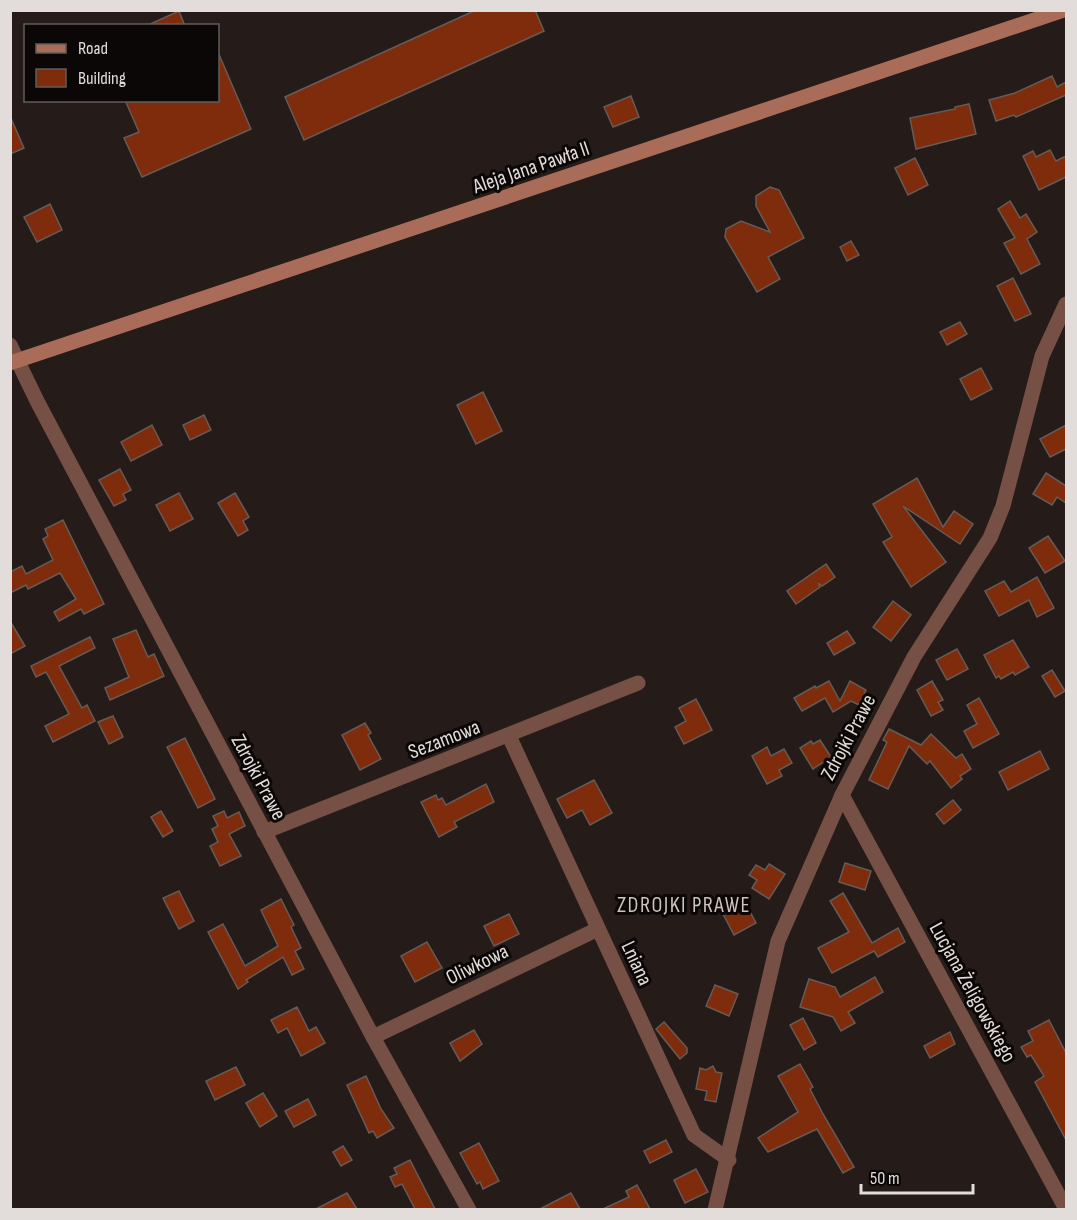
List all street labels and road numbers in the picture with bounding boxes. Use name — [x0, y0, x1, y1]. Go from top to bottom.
street label: Aleja Jana Pawła II — [469, 136, 593, 199]
street label: Zdrojki Prawe — [816, 690, 881, 784]
street label: Sezamowa — [405, 714, 484, 765]
street label: Zdrojki Prawe — [226, 730, 291, 824]
street label: Lucjana Żeligowskiego — [924, 918, 1021, 1066]
street label: Lniana — [616, 937, 658, 989]
street label: Oliwkowa — [442, 939, 512, 990]

